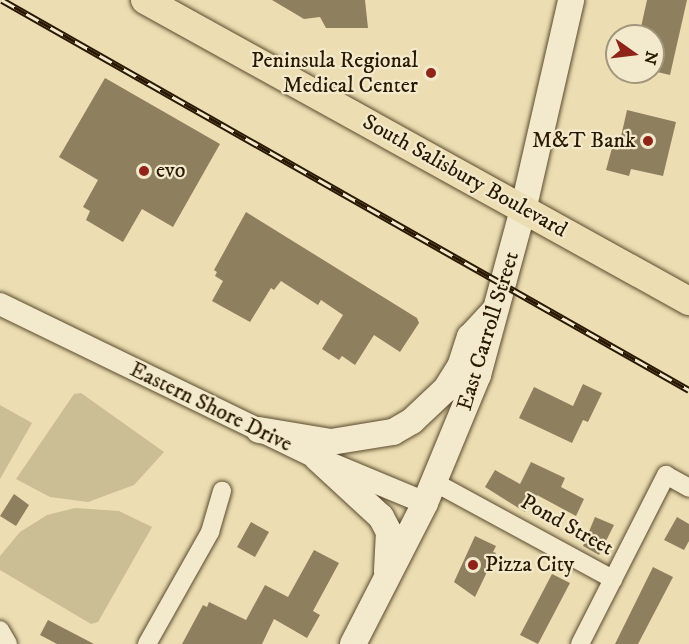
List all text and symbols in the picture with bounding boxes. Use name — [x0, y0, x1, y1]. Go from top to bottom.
north arrow — [605, 24, 665, 84]
place label: Peninsula Regional Medical Center — [251, 47, 418, 98]
text: N — [639, 49, 662, 67]
marker: Peninsula Regional Medical Center — [422, 64, 440, 82]
street label: South Salisbury Boulevard — [358, 109, 572, 243]
place label: M&T Bank — [532, 128, 636, 154]
marker: M&T Bank — [641, 134, 655, 148]
place label: evo — [156, 158, 185, 184]
marker: evo — [137, 164, 151, 178]
street label: East Carroll Street — [451, 248, 525, 414]
street label: Eastern Shore Drive — [125, 356, 297, 458]
street label: Pond Street — [516, 489, 618, 561]
place label: Pizza City — [485, 552, 574, 578]
marker: Pizza City — [466, 558, 480, 572]

